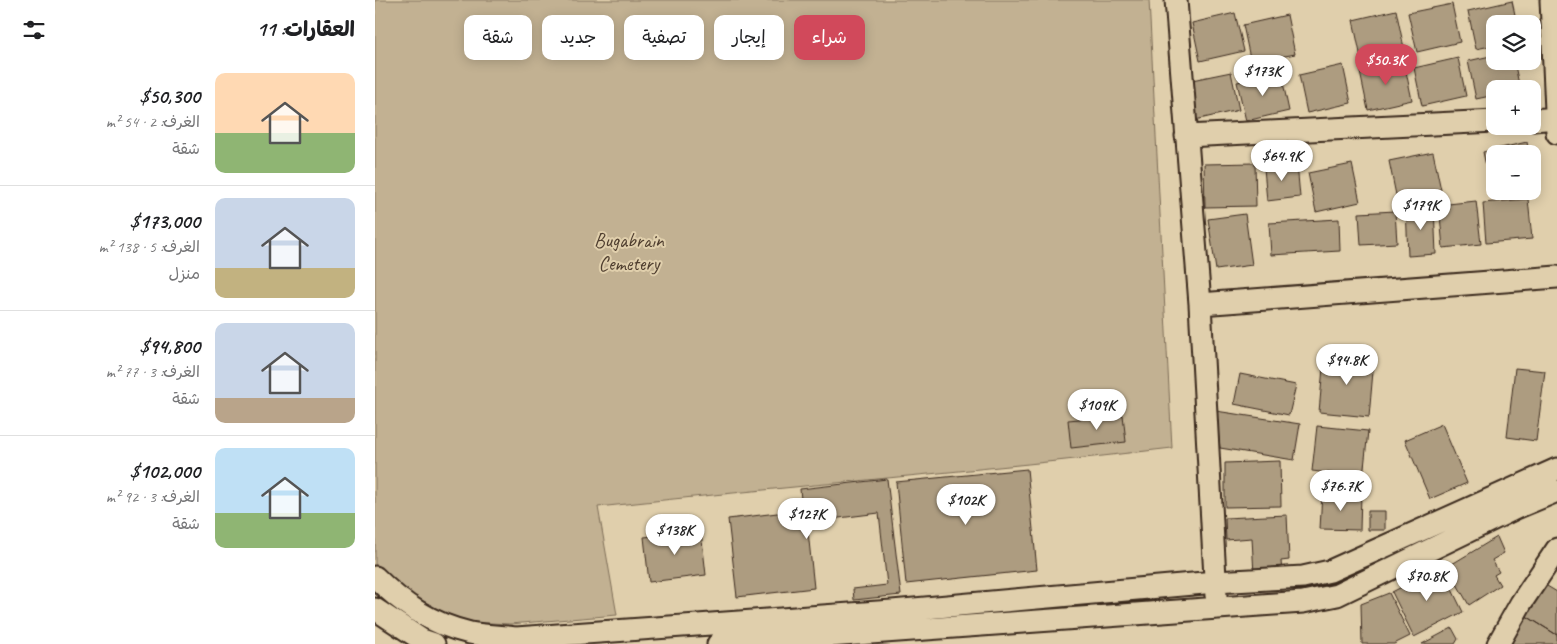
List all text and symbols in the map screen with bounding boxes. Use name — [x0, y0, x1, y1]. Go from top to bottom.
chip: شقة — [464, 15, 532, 60]
chip: جديد — [542, 15, 614, 60]
chip: تصفية — [624, 15, 704, 60]
chip: إيجار — [714, 15, 784, 60]
chip: شراء — [794, 15, 865, 60]
map controls — [1486, 15, 1541, 200]
button: layers — [1486, 15, 1541, 70]
icon: filters — [20, 16, 48, 44]
text: العقارات: 11 — [257, 16, 355, 42]
pin: $50.3K — [1345, 44, 1427, 86]
text: $50.3K — [1366, 50, 1406, 70]
pin: $173K — [1228, 54, 1298, 97]
text: $173K — [1245, 61, 1281, 81]
button: + — [1486, 80, 1541, 135]
text: $50,300 — [139, 83, 200, 109]
icon: home — [255, 93, 315, 153]
text: الغرف: 2 · 54 m² — [106, 112, 200, 132]
text: شقة — [172, 139, 200, 159]
pin: $64.9K — [1241, 140, 1323, 182]
button: − — [1486, 145, 1541, 200]
text: $64.9K — [1262, 146, 1302, 166]
pin: $179K — [1386, 188, 1456, 231]
text: $179K — [1403, 195, 1439, 215]
text: $173,000 — [130, 208, 200, 234]
icon: home — [255, 218, 315, 278]
park label: Bugabrain Cemetery — [594, 228, 665, 276]
text: الغرف: 5 · 138 m² — [99, 237, 200, 257]
text: منزل — [168, 264, 200, 284]
text: $94,800 — [139, 333, 200, 359]
icon: home — [255, 343, 315, 403]
pin: $94.8K — [1306, 344, 1388, 386]
text: $94.8K — [1327, 350, 1367, 370]
text: الغرف: 3 · 77 m² — [106, 362, 200, 382]
pin: $109K — [1062, 388, 1132, 431]
text: شقة — [172, 389, 200, 409]
text: $109K — [1079, 395, 1115, 415]
text: $102,000 — [130, 458, 200, 484]
icon: home — [255, 468, 315, 528]
pin: $76.7K — [1300, 470, 1382, 512]
text: $76.7K — [1321, 476, 1361, 496]
pin: $102K — [931, 484, 1001, 526]
text: الغرف: 3 · 92 m² — [106, 487, 200, 507]
text: $102K — [948, 490, 984, 510]
pin: $127K — [772, 498, 842, 540]
text: $127K — [789, 504, 825, 524]
text: شقة — [172, 514, 200, 534]
pin: $138K — [640, 514, 710, 556]
text: $138K — [657, 520, 693, 540]
pin: $70.8K — [1386, 560, 1468, 602]
text: $70.8K — [1407, 566, 1447, 586]

